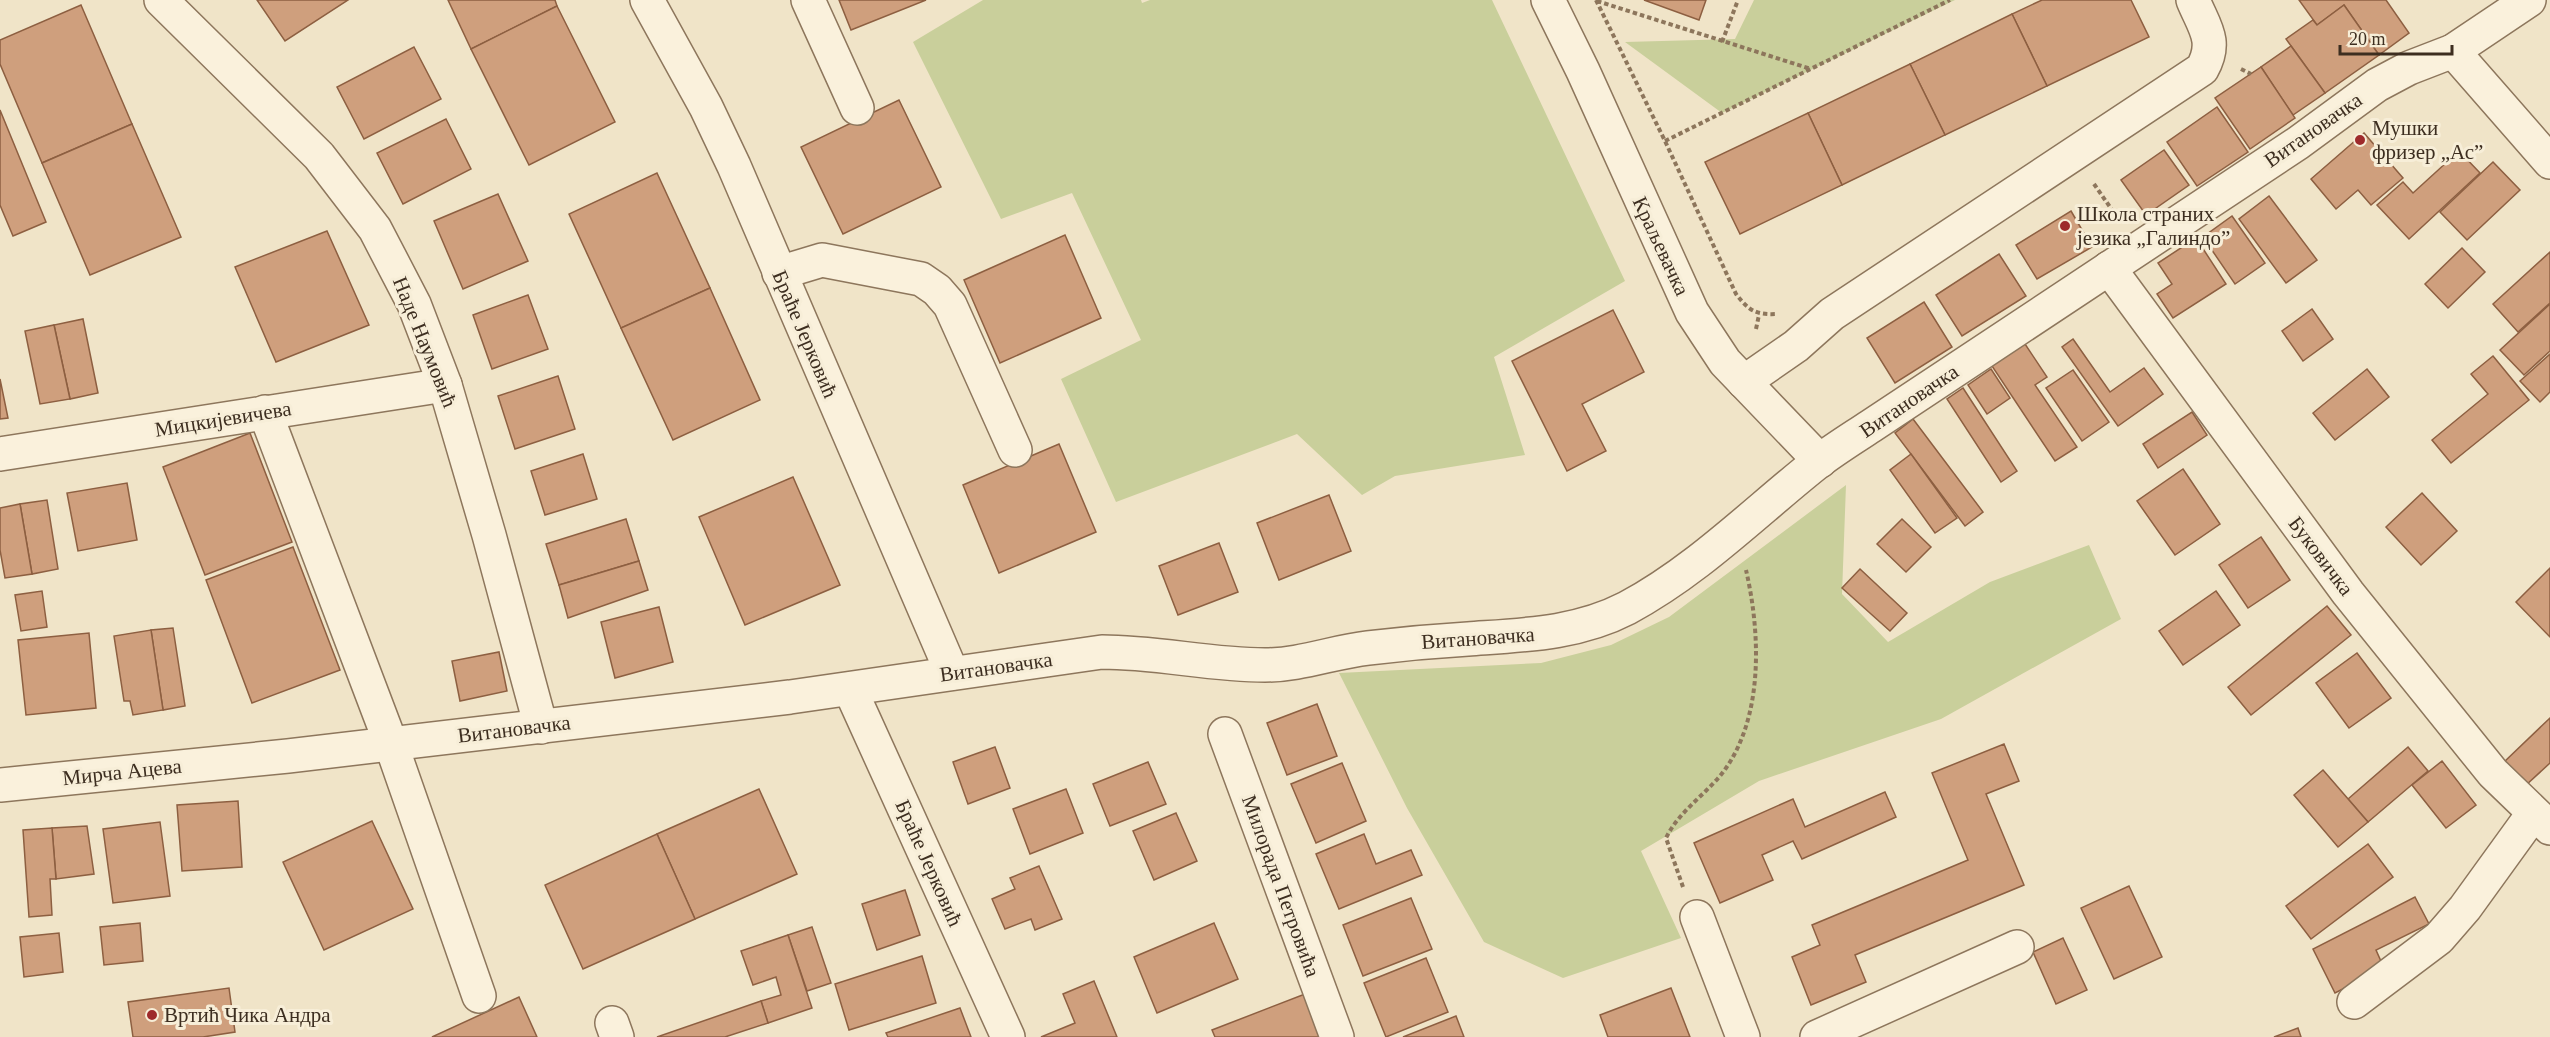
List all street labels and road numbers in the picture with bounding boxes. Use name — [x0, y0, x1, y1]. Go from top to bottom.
street label: Витановачка — [2260, 87, 2367, 172]
street label: Краљевачка — [1628, 193, 1695, 300]
street label: Браће Јерковић — [767, 267, 843, 402]
street label: Наде Наумовић — [388, 273, 462, 411]
street label: Витановачка — [1855, 359, 1963, 443]
street label: Мицкијевичева — [153, 396, 294, 442]
street label: Буковичка — [2284, 512, 2359, 601]
street label: Витановачка — [1420, 622, 1536, 654]
street label: Витановачка — [938, 647, 1055, 687]
street label: Витановачка — [456, 710, 573, 748]
street label: Мирча Ацева — [61, 754, 183, 790]
street label: Милорада Петровића — [1237, 792, 1325, 981]
street label: Браће Јерковић — [890, 796, 968, 931]

